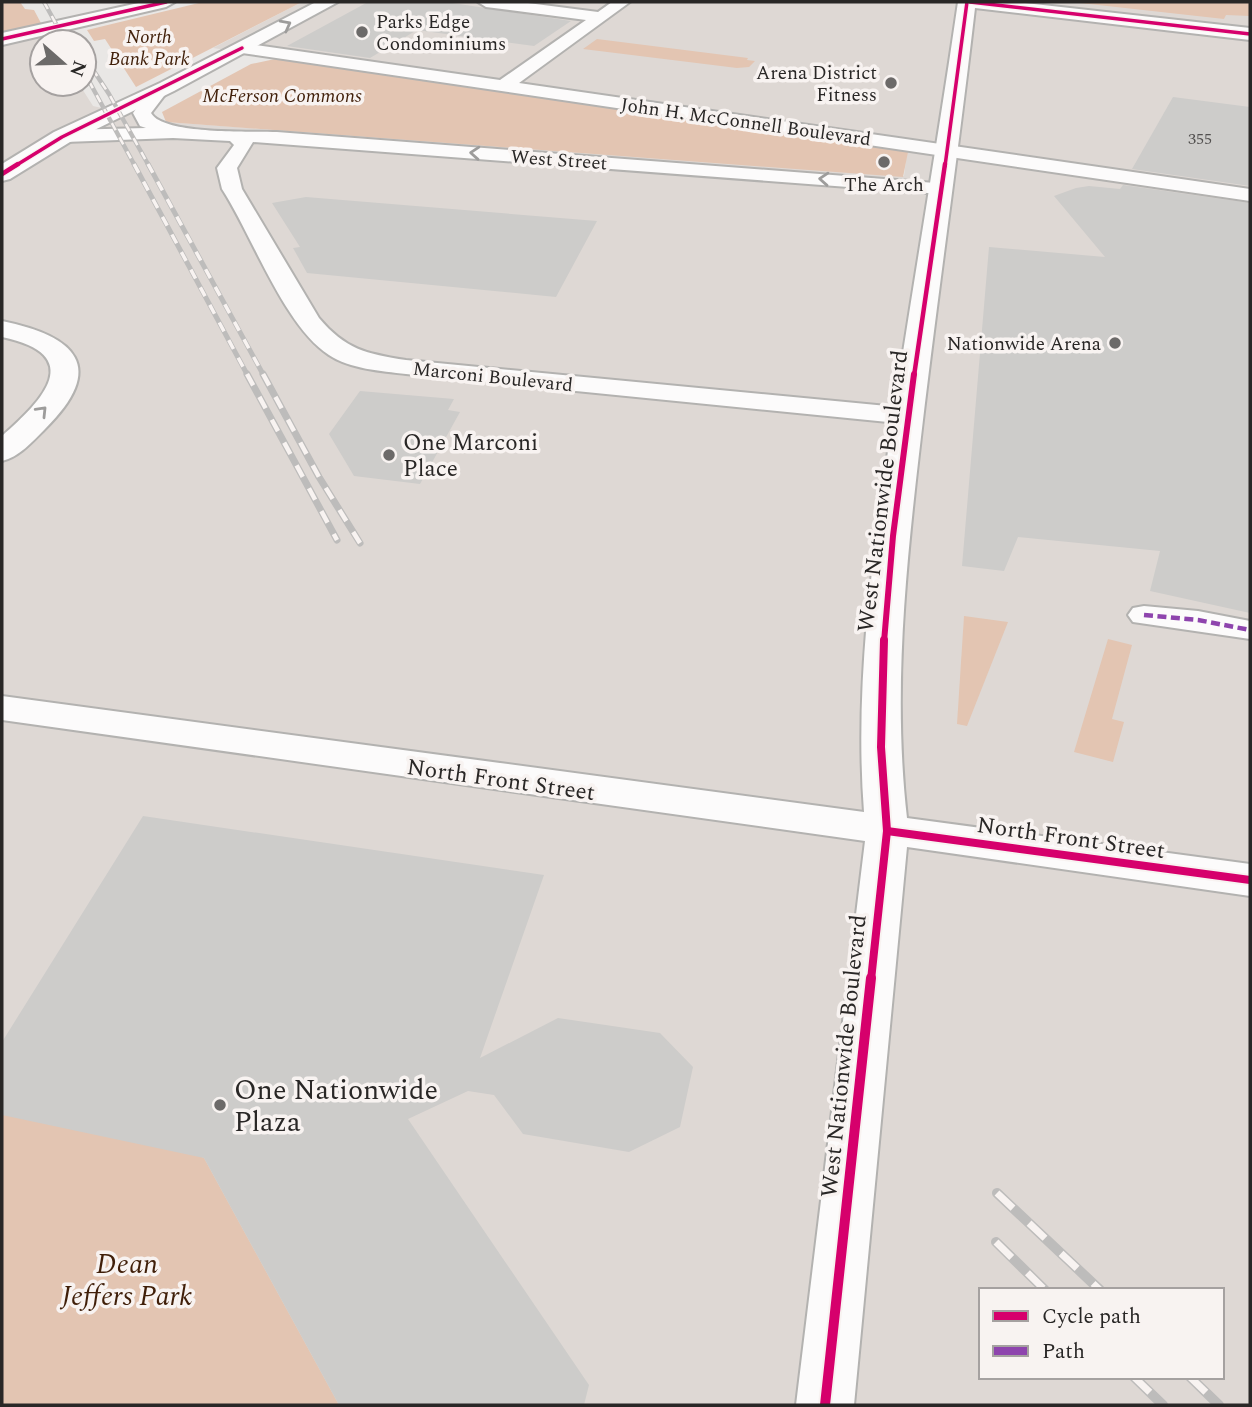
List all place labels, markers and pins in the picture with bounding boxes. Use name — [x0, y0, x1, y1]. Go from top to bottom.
place label: Parks Edge Condominiums — [376, 8, 506, 59]
marker: Parks Edge Condominiums — [354, 24, 370, 40]
place label: Arena District Fitness — [756, 59, 877, 110]
marker: Arena District Fitness — [883, 75, 899, 91]
marker: The Arch — [876, 154, 892, 170]
place label: The Arch — [844, 171, 924, 200]
place label: Nationwide Arena — [947, 330, 1102, 359]
marker: Nationwide Arena — [1107, 335, 1123, 351]
place label: One Marconi Place — [403, 426, 538, 487]
marker: One Marconi Place — [381, 447, 397, 463]
place label: One Nationwide Plaza — [234, 1069, 438, 1144]
marker: One Nationwide Plaza — [212, 1097, 228, 1113]

